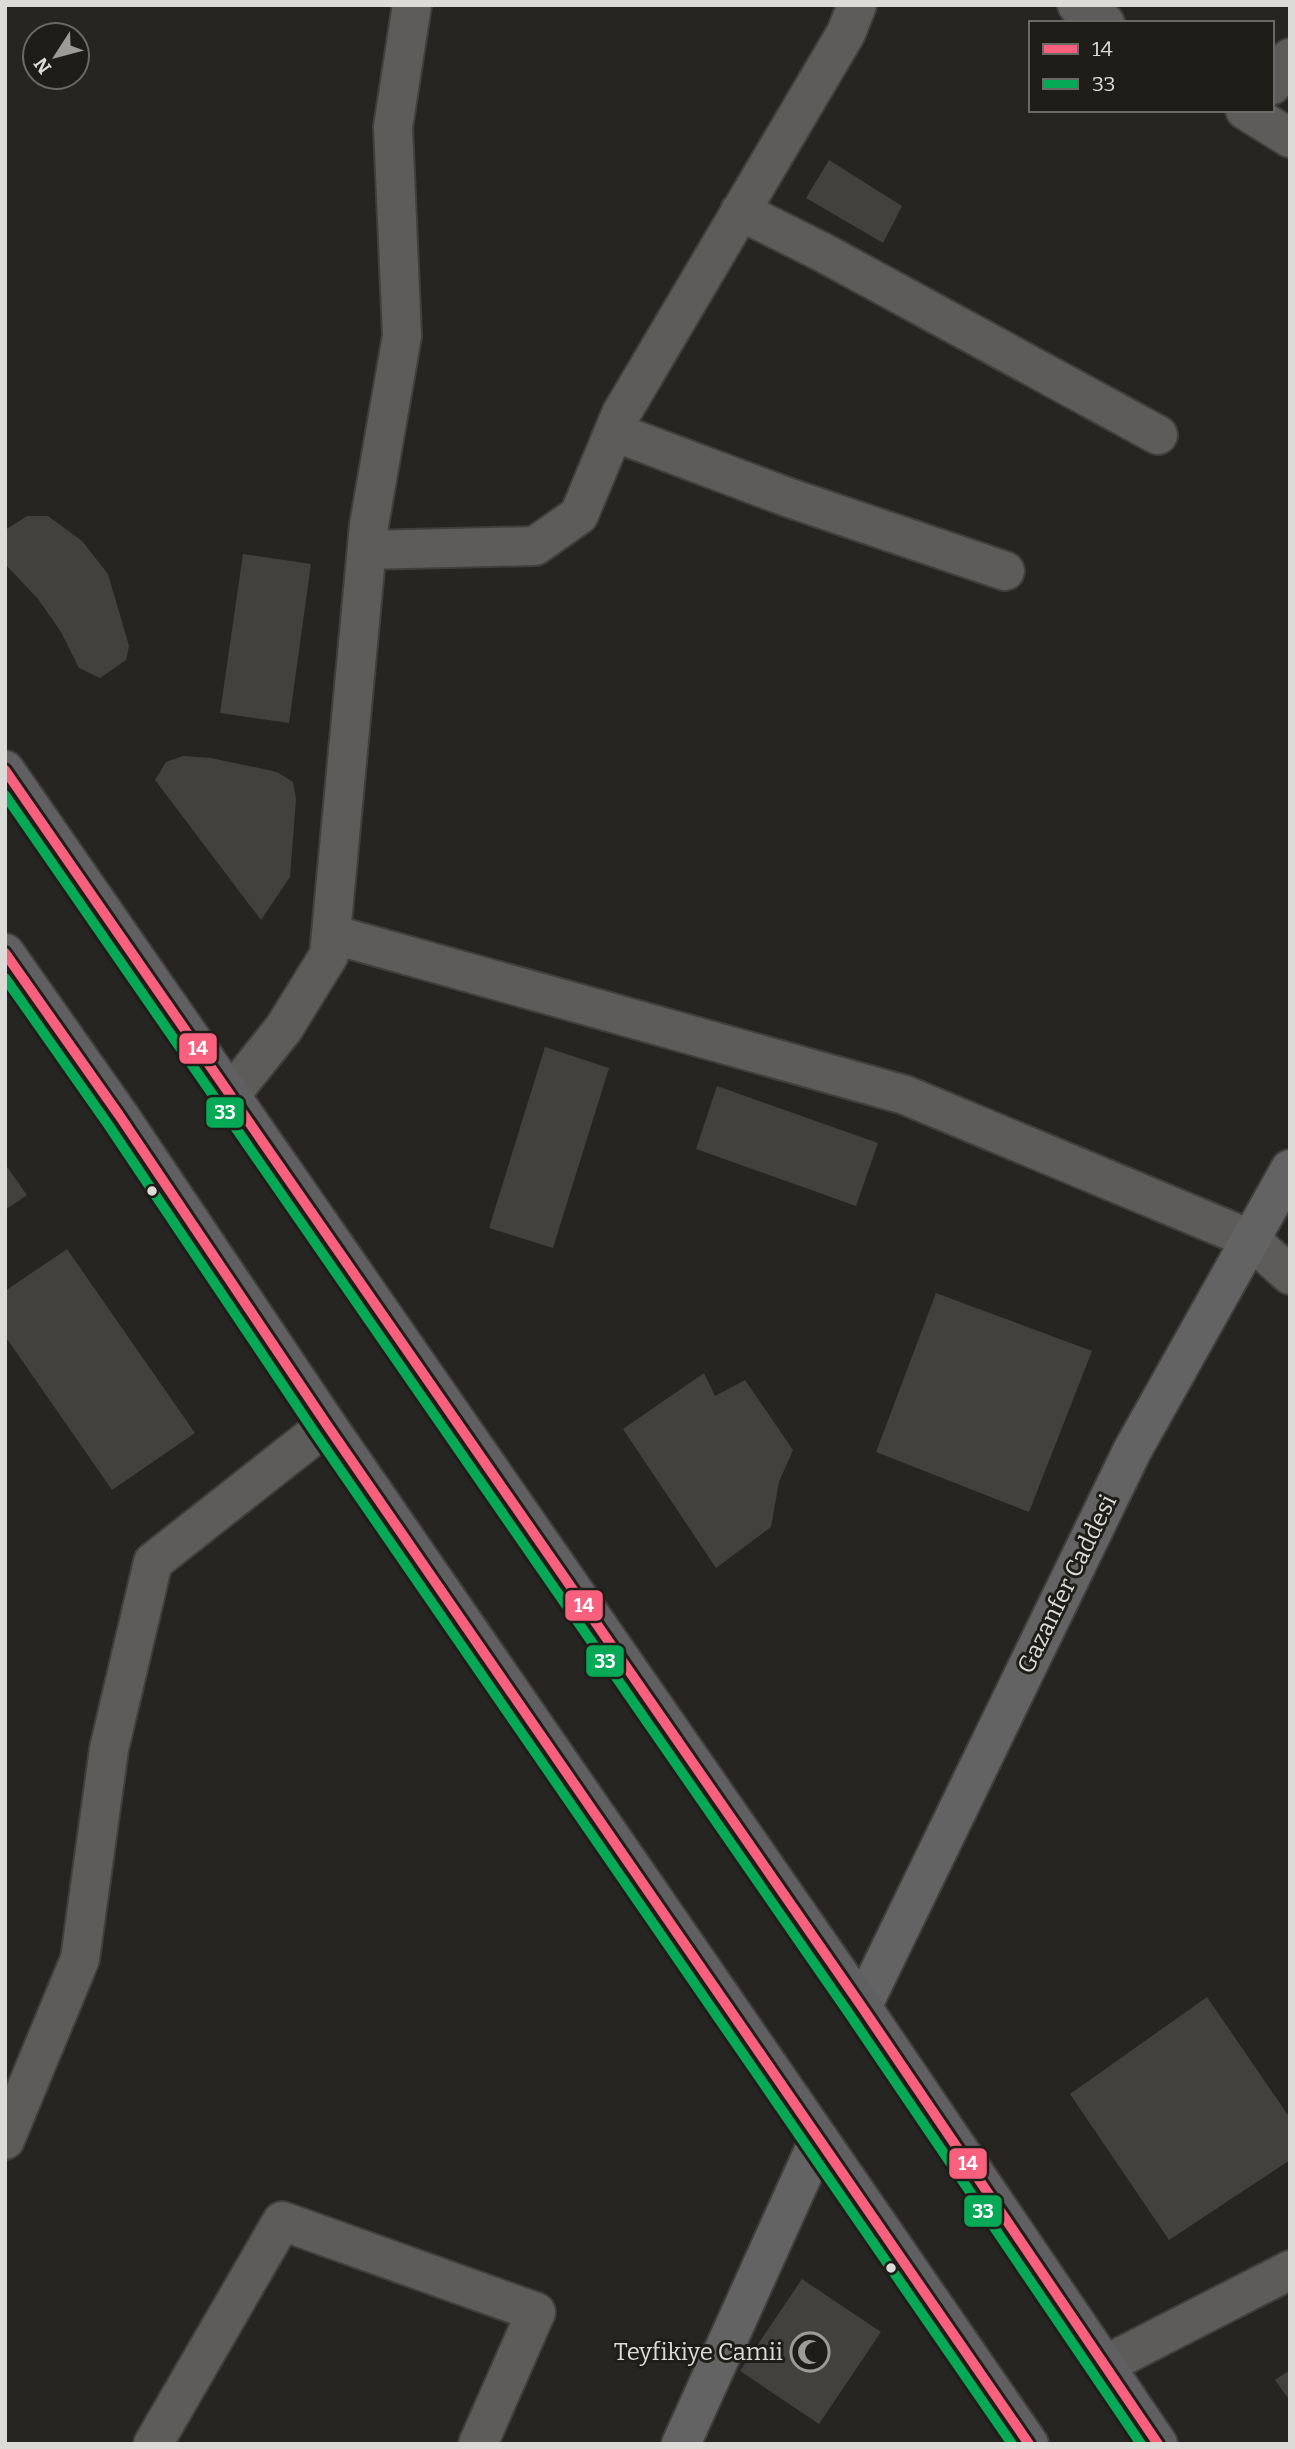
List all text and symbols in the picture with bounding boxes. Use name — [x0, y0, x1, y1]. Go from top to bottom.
north arrow — [21, 21, 91, 91]
legend — [1029, 21, 1274, 112]
text: 14 — [1092, 36, 1113, 62]
text: N — [29, 53, 56, 78]
text: 33 — [1092, 71, 1116, 97]
line badge: 14 — [178, 1032, 218, 1065]
text: 14 — [188, 1037, 208, 1060]
line badge: 33 — [205, 1096, 245, 1129]
text: 33 — [214, 1101, 236, 1124]
unlabelled marker — [145, 1184, 159, 1198]
street label: Gazanfer Caddesi — [1012, 1490, 1122, 1678]
line badge: 14 — [564, 1589, 604, 1622]
text: 14 — [574, 1594, 594, 1617]
line badge: 33 — [585, 1644, 625, 1678]
text: 33 — [594, 1650, 616, 1673]
line badge: 14 — [948, 2147, 988, 2180]
text: 14 — [958, 2152, 978, 2175]
line badge: 33 — [963, 2194, 1003, 2228]
text: 33 — [972, 2200, 994, 2223]
unlabelled marker — [884, 2261, 898, 2275]
mosque icon: Teyfikiye Camii — [789, 2331, 831, 2373]
place label: Teyfikiye Camii — [614, 2338, 783, 2366]

